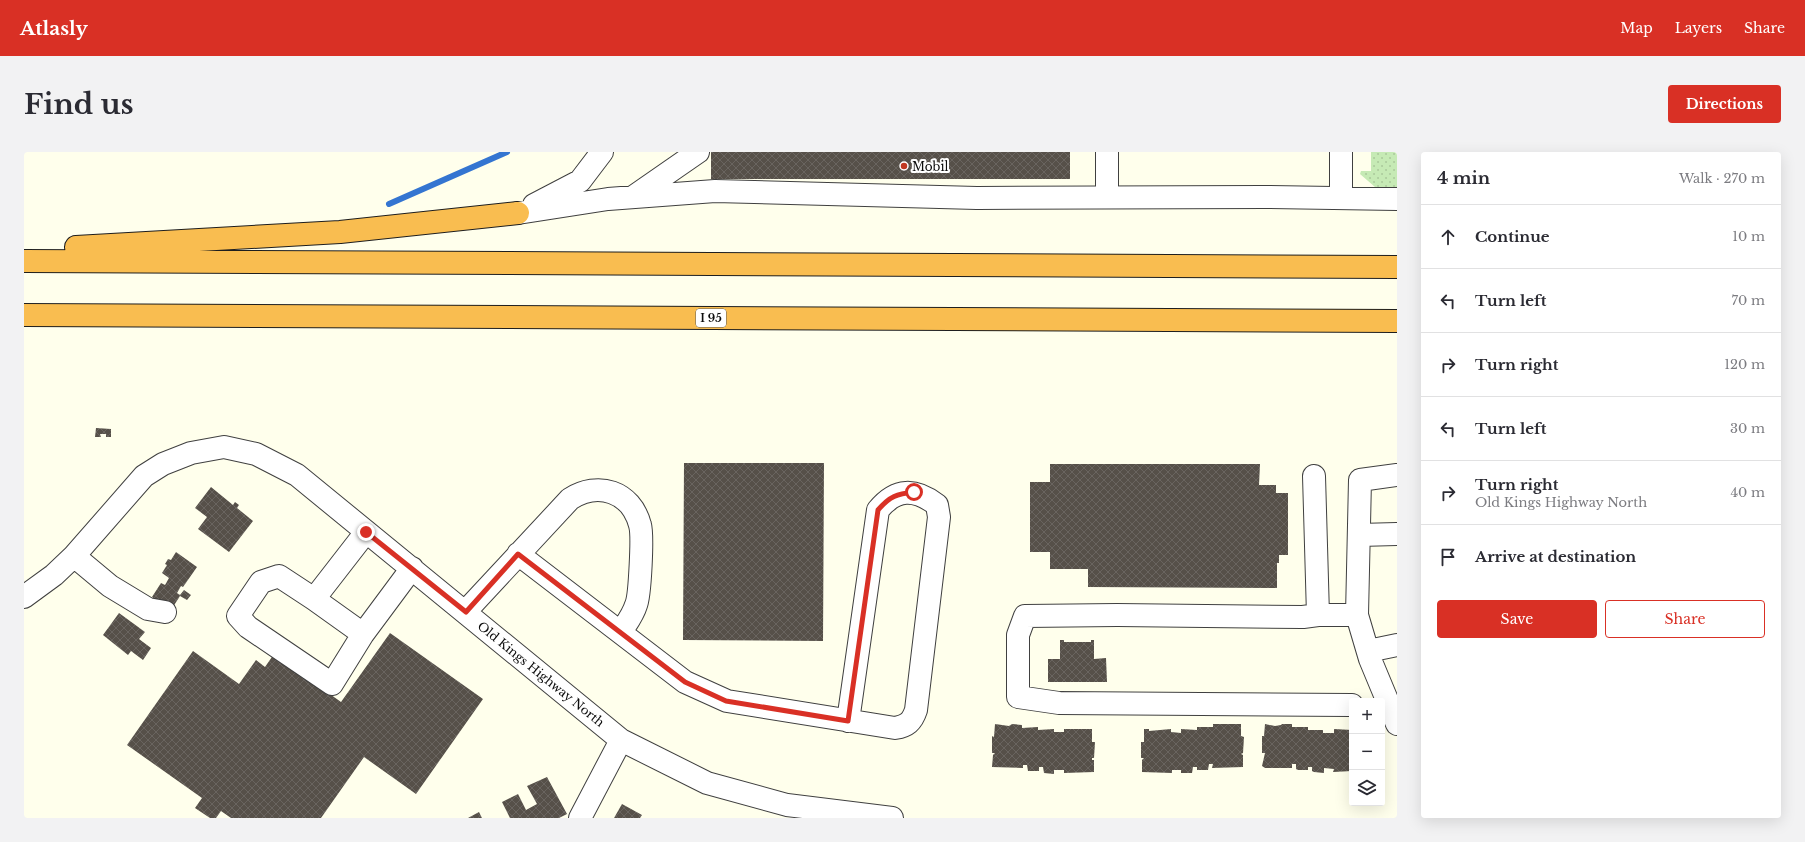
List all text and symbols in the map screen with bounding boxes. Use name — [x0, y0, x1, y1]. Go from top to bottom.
text: Atlasly — [20, 17, 88, 40]
text: Map — [1620, 19, 1653, 37]
text: Layers — [1675, 19, 1722, 37]
text: Share — [1744, 19, 1785, 37]
button: Directions — [1668, 85, 1781, 123]
text: Find us — [24, 87, 134, 122]
place label: Mobil — [912, 159, 949, 174]
marker: Mobil — [899, 161, 909, 171]
text: 4 min — [1437, 168, 1490, 189]
text: Walk · 270 m — [1679, 170, 1765, 187]
icon: ahead — [1437, 226, 1459, 248]
text: Continue — [1475, 227, 1550, 246]
text: 10 m — [1732, 228, 1765, 245]
icon: left — [1437, 290, 1459, 312]
text: Turn left — [1475, 291, 1546, 310]
text: 70 m — [1732, 292, 1765, 309]
road number: I 95 — [696, 309, 726, 327]
icon: right — [1437, 354, 1459, 376]
text: Turn right — [1475, 355, 1558, 374]
text: 120 m — [1724, 356, 1765, 373]
icon: left — [1437, 418, 1459, 440]
text: Turn left — [1475, 419, 1546, 438]
text: 30 m — [1730, 420, 1765, 437]
text: Turn right — [1475, 475, 1558, 494]
icon: right — [1437, 482, 1459, 504]
route start — [905, 483, 923, 501]
text: 40 m — [1730, 484, 1765, 501]
text: Old Kings Highway North — [1475, 494, 1647, 511]
route end — [357, 523, 375, 541]
icon: arrive — [1437, 546, 1459, 568]
text: Arrive at destination — [1475, 547, 1636, 566]
button: Save — [1437, 600, 1597, 638]
button: Share — [1605, 600, 1765, 638]
street label: Old Kings Highway North — [475, 618, 607, 730]
map controls — [1349, 698, 1385, 806]
button: + — [1349, 698, 1385, 734]
button: − — [1349, 734, 1385, 770]
button: layers — [1349, 770, 1385, 806]

